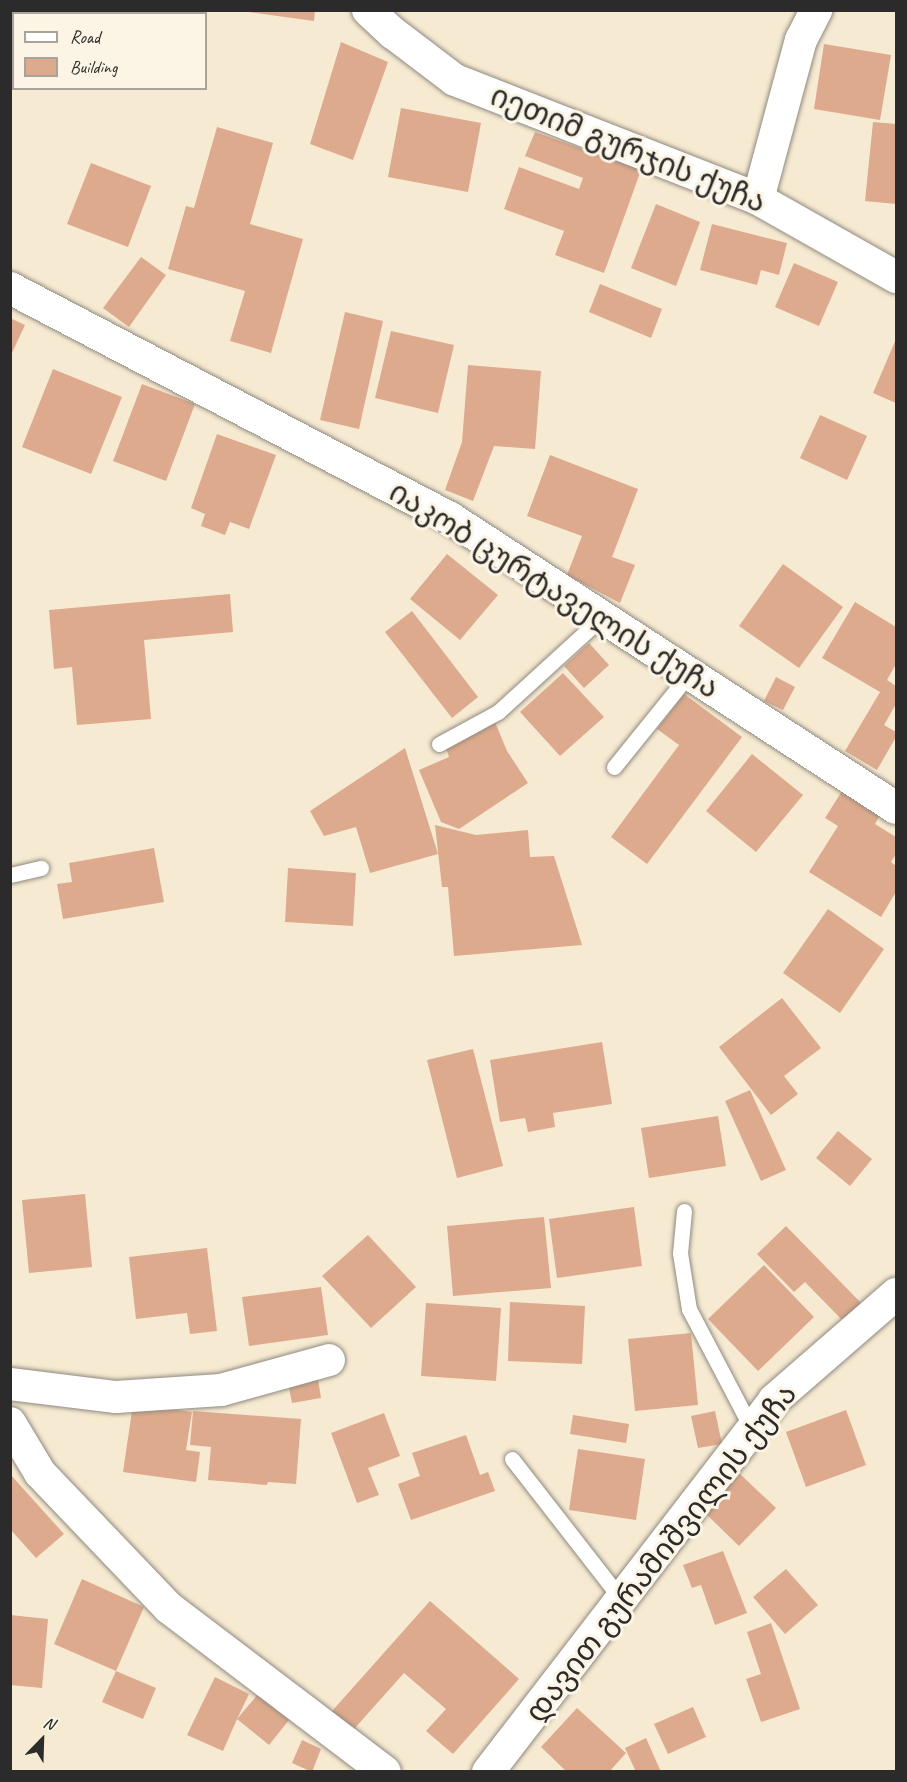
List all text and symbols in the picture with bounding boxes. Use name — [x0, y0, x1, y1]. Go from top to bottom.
legend — [12, 12, 207, 90]
text: Road — [70, 26, 100, 48]
text: Building — [70, 56, 117, 78]
street label: იეთიმ გურჯის ქუჩა — [485, 77, 771, 221]
street label: იაკობ ცურტაველის ქუჩა — [383, 474, 725, 706]
street label: დავით გურამიშვილის ქუჩა — [518, 1377, 804, 1729]
north arrow — [12, 1710, 72, 1770]
text: N — [41, 1712, 57, 1735]

